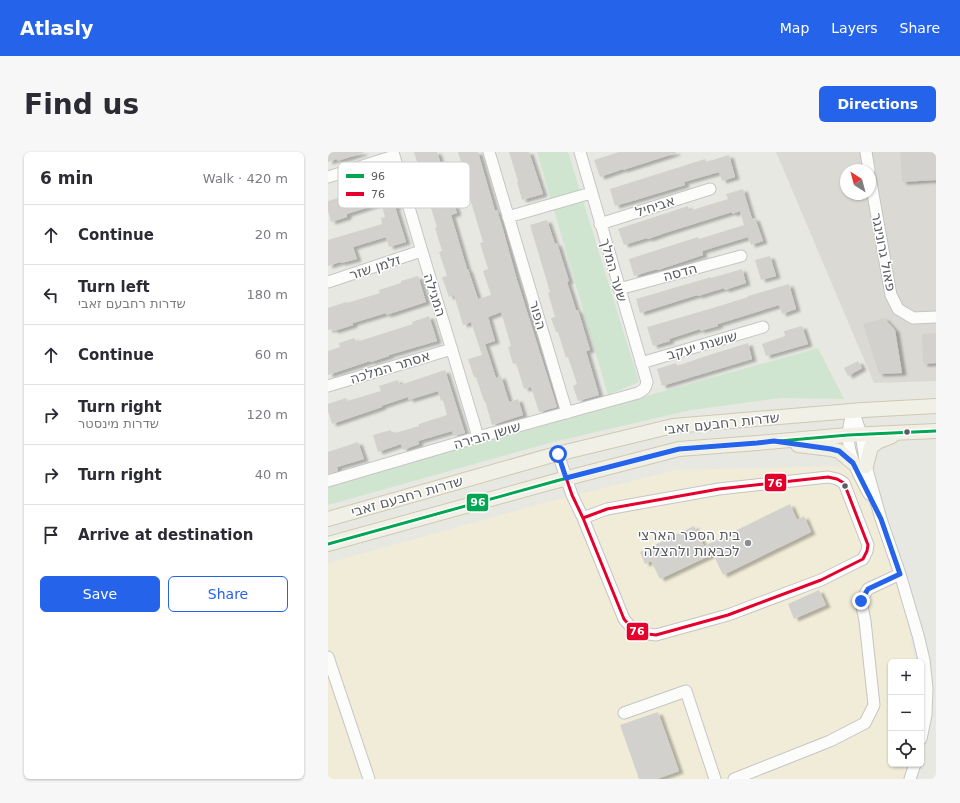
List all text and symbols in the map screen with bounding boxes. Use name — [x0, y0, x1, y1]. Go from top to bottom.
text: Atlasly — [20, 17, 93, 39]
text: Map — [780, 20, 809, 36]
text: Layers — [831, 20, 878, 36]
text: Share — [900, 20, 940, 36]
button: Directions — [819, 86, 936, 122]
text: Find us — [24, 88, 139, 121]
legend — [338, 162, 470, 208]
north arrow — [840, 164, 876, 200]
text: 6 min — [40, 168, 93, 188]
text: 96 — [371, 170, 385, 183]
text: Walk · 420 m — [203, 171, 288, 186]
text: 76 — [371, 188, 385, 201]
street label: אביחיל — [633, 192, 677, 220]
street label: פאול גרונינגר — [869, 211, 899, 293]
icon: ahead — [40, 224, 62, 246]
text: Continue — [78, 226, 154, 244]
text: 20 m — [255, 227, 288, 242]
street label: שער המלך — [597, 236, 631, 304]
street label: זלמן שזר — [347, 251, 403, 283]
street label: הדסה — [661, 260, 699, 284]
street label: המגילה — [420, 271, 450, 319]
text: Turn left — [78, 278, 150, 296]
icon: left — [40, 284, 62, 306]
text: 180 m — [246, 287, 288, 302]
text: שדרות רחבעם זאבי — [78, 296, 186, 311]
street label: הפור — [526, 299, 550, 331]
street label: שושנת יעקב — [665, 327, 739, 363]
icon: ahead — [40, 344, 62, 366]
text: Continue — [78, 346, 154, 364]
text: 60 m — [255, 347, 288, 362]
street label: אסתר המלכה — [348, 347, 432, 387]
text: Turn right — [78, 398, 162, 416]
icon: right — [40, 404, 62, 426]
text: 120 m — [246, 407, 288, 422]
street label: שדרות רחבעם זאבי — [663, 409, 781, 437]
text: שדרות מינסטר — [78, 416, 159, 431]
street label: שושן הבירה — [451, 418, 523, 452]
unlabelled marker — [902, 427, 912, 437]
route start — [549, 445, 567, 463]
icon: right — [40, 464, 62, 486]
text: Turn right — [78, 466, 162, 484]
text: 40 m — [255, 467, 288, 482]
street label: שדרות רחבעם זאבי — [349, 472, 465, 520]
line badge: 76 — [764, 473, 787, 492]
text: 76 — [767, 477, 783, 490]
unlabelled marker — [840, 481, 850, 491]
line badge: 96 — [466, 493, 489, 512]
text: 96 — [470, 496, 486, 509]
icon: arrive — [40, 524, 62, 546]
text: Arrive at destination — [78, 526, 253, 544]
place label: בית הספר הארצי לכבאות ולהצלה — [638, 527, 740, 559]
marker: בית הספר הארצי לכבאות ולהצלה — [743, 538, 753, 548]
button: Save — [40, 576, 160, 612]
button: Share — [168, 576, 288, 612]
route end — [852, 592, 870, 610]
line badge: 76 — [626, 622, 649, 641]
text: 76 — [629, 625, 645, 638]
map controls — [888, 659, 924, 767]
button: + — [888, 659, 924, 695]
button: − — [888, 695, 924, 731]
button: locate — [888, 731, 924, 767]

